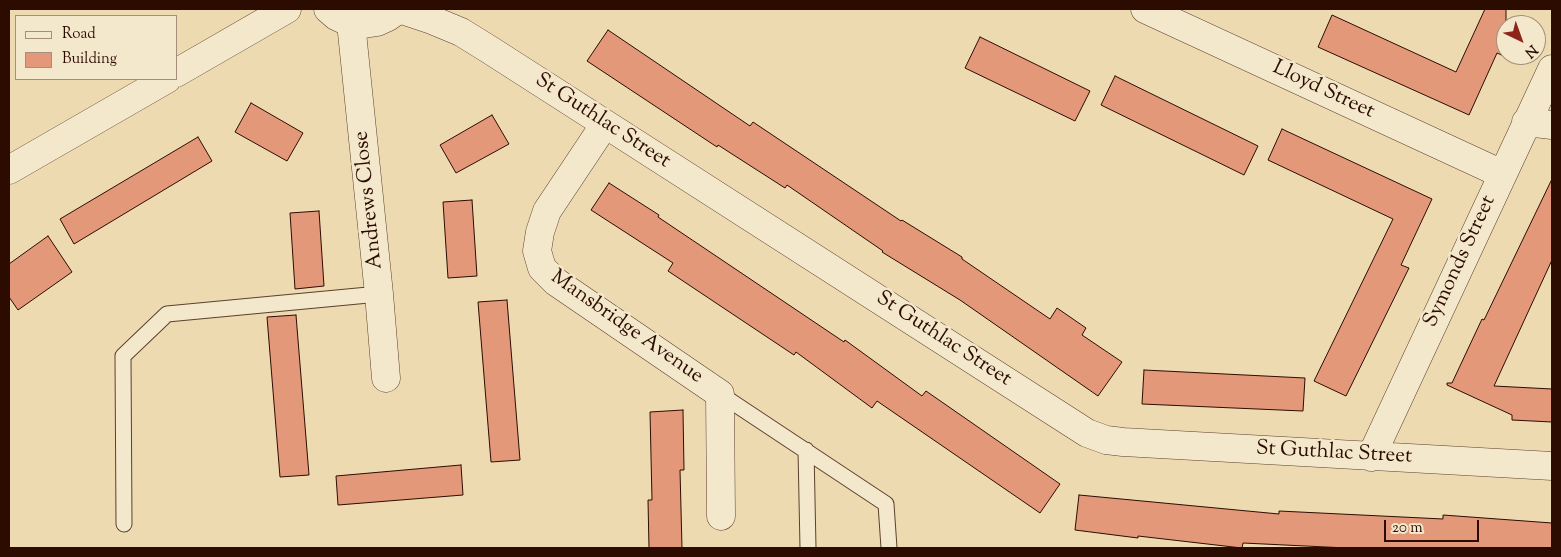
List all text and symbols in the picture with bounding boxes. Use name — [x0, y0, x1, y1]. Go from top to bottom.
legend — [15, 15, 178, 80]
north arrow — [1496, 15, 1546, 65]
text: Road — [62, 24, 96, 45]
text: N — [1520, 39, 1541, 62]
text: Building — [62, 49, 117, 70]
street label: Lloyd Street — [1268, 56, 1378, 126]
street label: St Guthlac Street — [530, 69, 674, 175]
street label: Andrews Close — [350, 130, 390, 270]
street label: Symonds Street — [1419, 192, 1503, 332]
street label: Mansbridge Avenue — [545, 266, 707, 390]
street label: St Guthlac Street — [871, 287, 1015, 393]
street label: St Guthlac Street — [1255, 437, 1413, 471]
scale bar — [1386, 510, 1481, 542]
text: 20 m — [1392, 518, 1423, 539]

